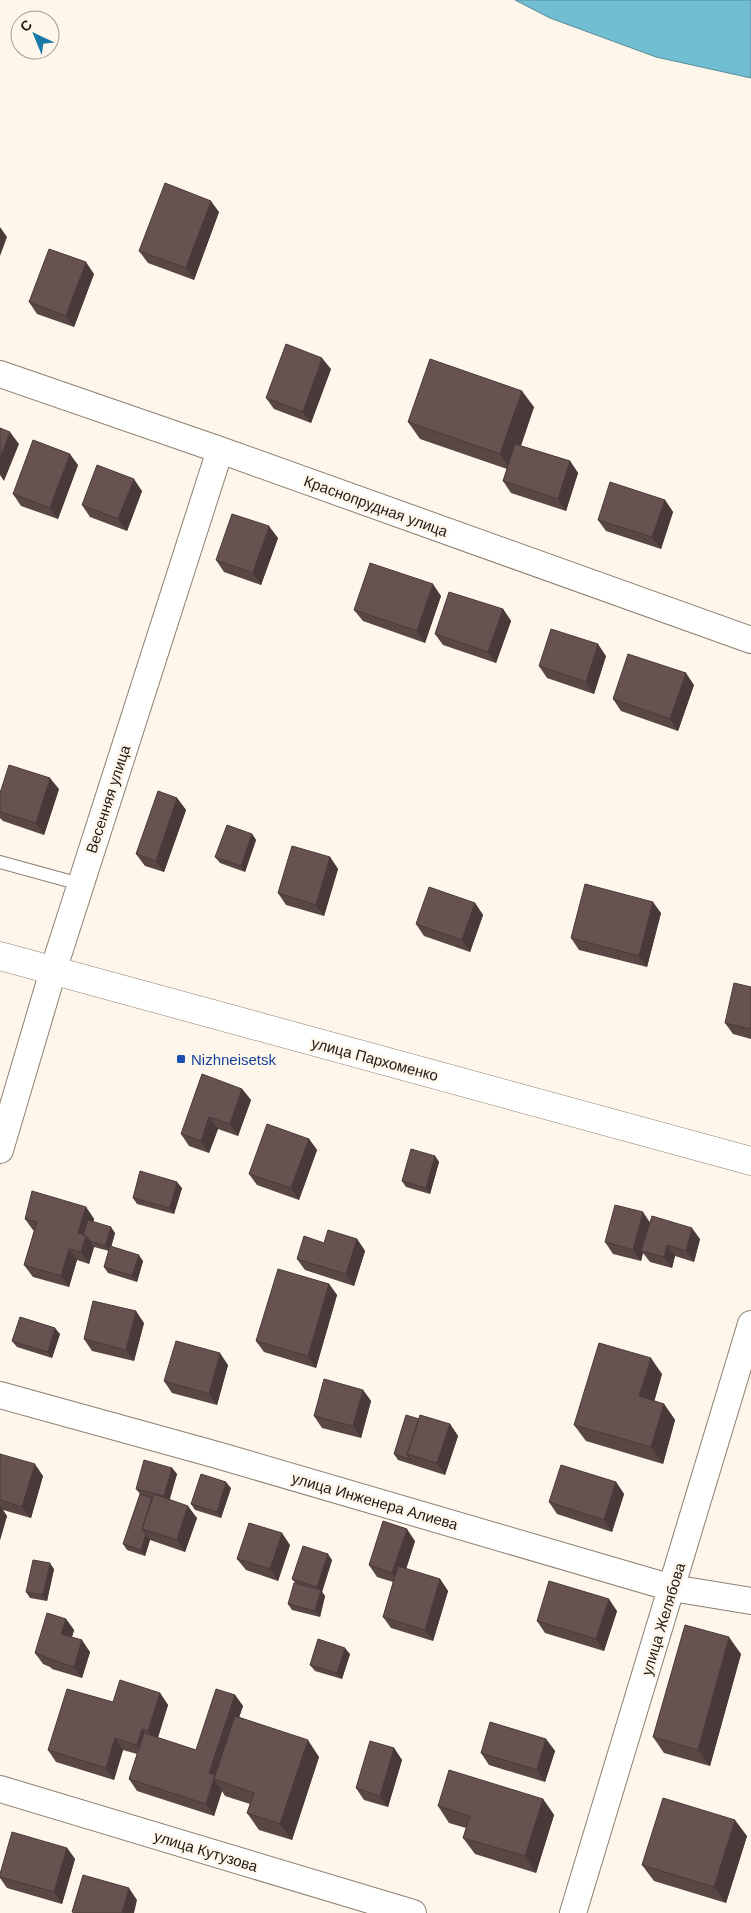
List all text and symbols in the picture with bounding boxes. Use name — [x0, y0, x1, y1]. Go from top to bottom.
north arrow — [10, 10, 60, 60]
text: С — [17, 16, 35, 35]
street label: Краснопрудная улица — [302, 472, 451, 540]
street label: Весенняя улица — [83, 742, 134, 855]
street label: улица Пархоменко — [310, 1034, 440, 1084]
place label: Nizhneisetsk — [191, 1051, 277, 1068]
marker: Nizhneisetsk — [175, 1053, 187, 1065]
street label: улица Инженера Алиева — [290, 1469, 461, 1533]
street label: улица Желябова — [638, 1560, 688, 1677]
street label: улица Кутузова — [152, 1827, 260, 1875]

